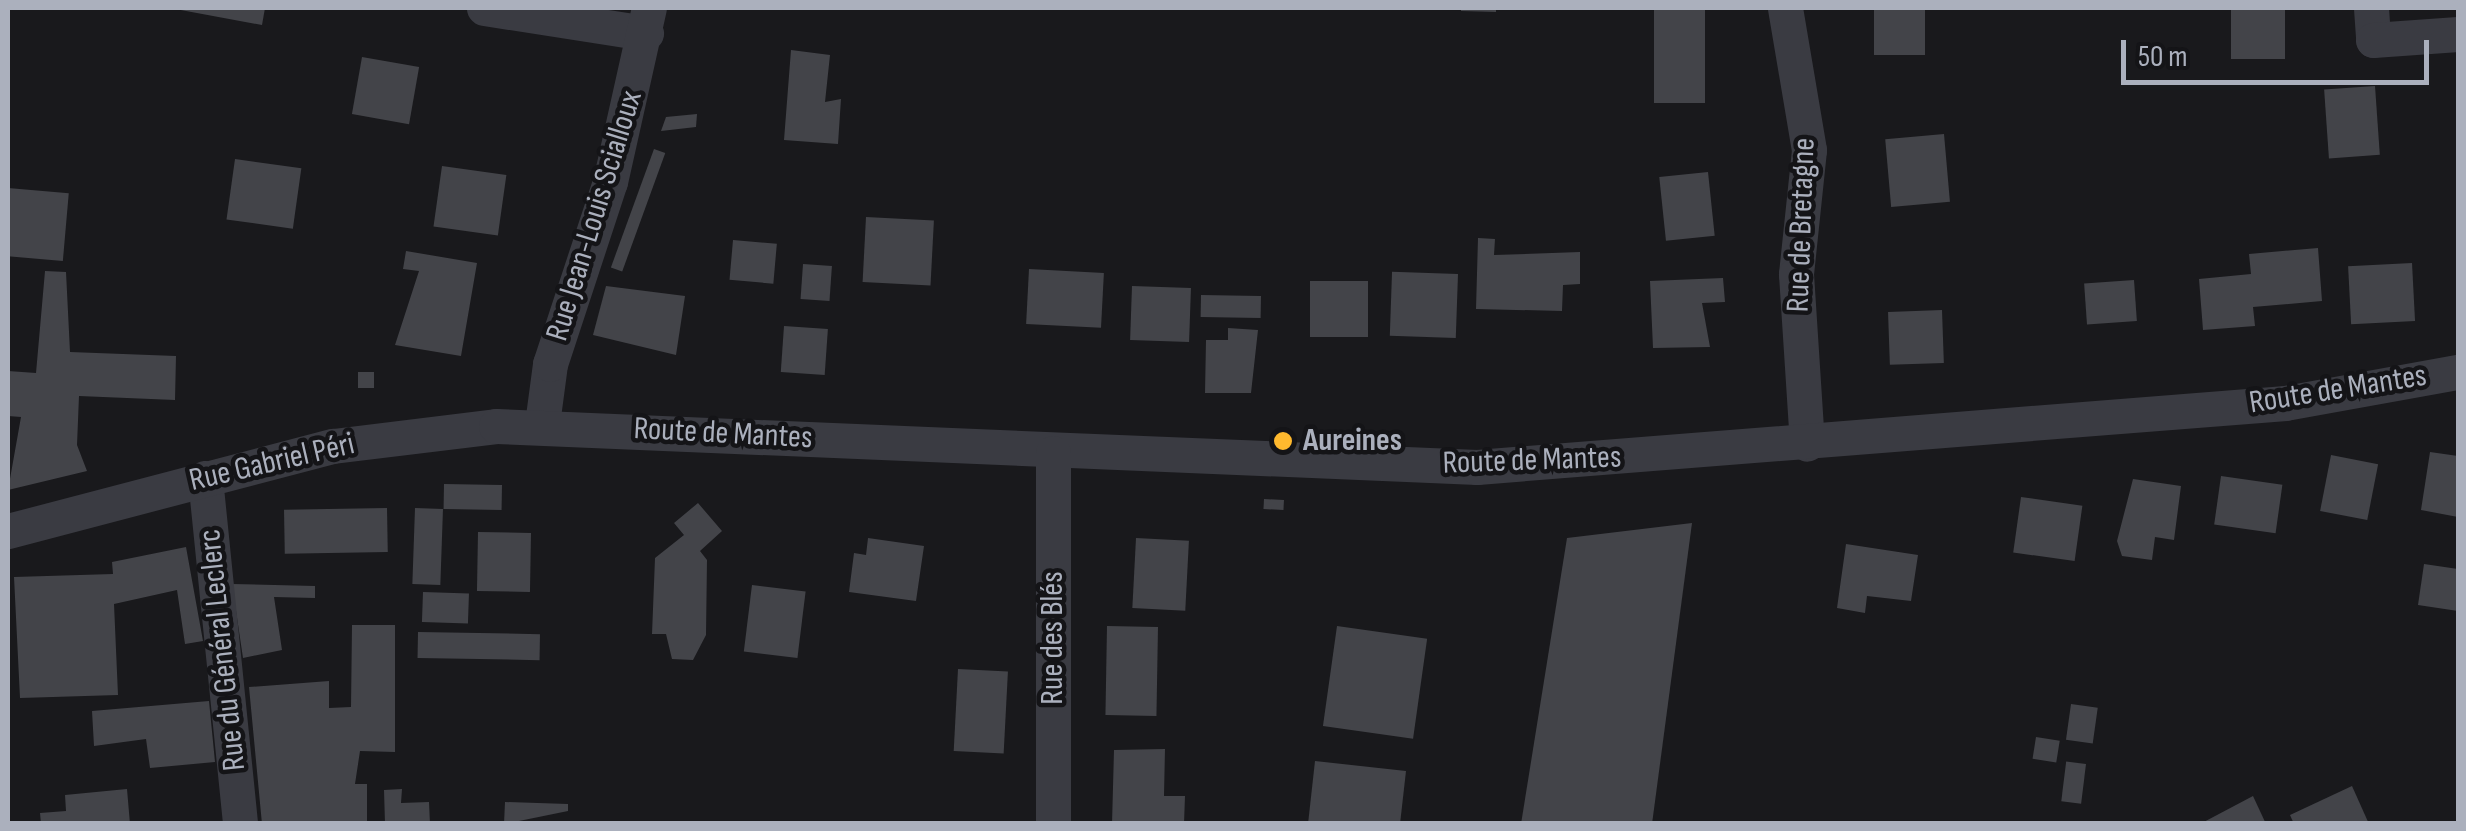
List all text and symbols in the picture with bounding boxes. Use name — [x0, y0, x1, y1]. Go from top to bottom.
scale bar — [2126, 20, 2434, 82]
text: 50 m — [2138, 39, 2187, 75]
street label: Rue Jean-Louis Scialloux — [539, 86, 651, 346]
street label: Rue de Bretagne — [1780, 137, 1824, 313]
street label: Route de Mantes — [2247, 357, 2429, 423]
street label: Route de Mantes — [633, 410, 813, 458]
place label: Aureines — [1303, 422, 1402, 460]
street label: Rue Gabriel Péri — [186, 425, 358, 501]
marker: Aureines — [1272, 430, 1294, 452]
street label: Route de Mantes — [1442, 439, 1622, 483]
street label: Rue du Général Leclerc — [191, 527, 255, 773]
street label: Rue des Blés — [1034, 571, 1072, 705]

